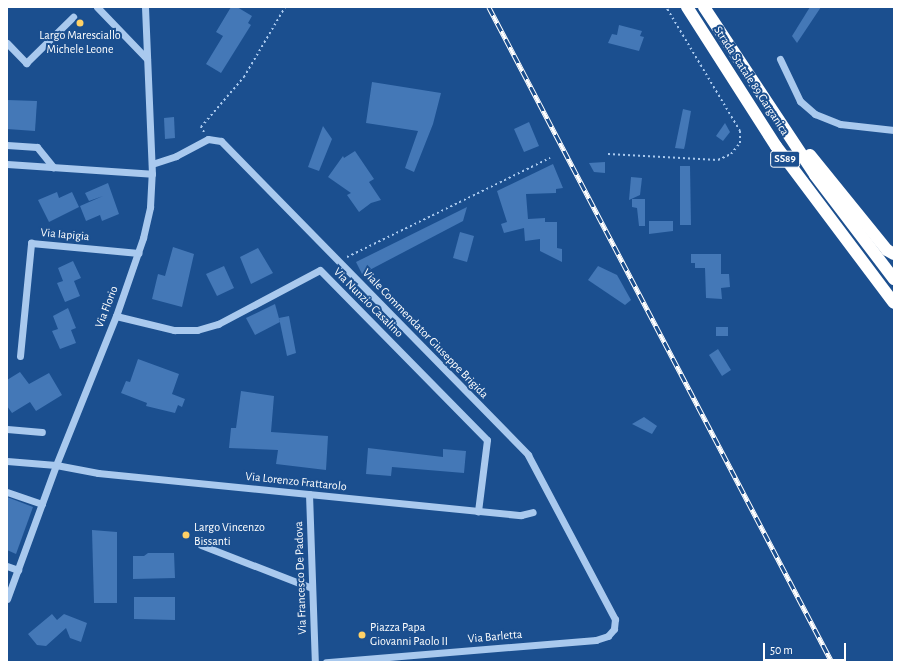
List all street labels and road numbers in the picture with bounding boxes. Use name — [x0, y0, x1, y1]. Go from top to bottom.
street label: Strada Statale 89 Garganica — [710, 24, 792, 138]
road number: SS89 — [770, 150, 800, 168]
street label: Via Iapigia — [40, 226, 90, 244]
street label: Via Nunzio Casalino — [330, 265, 406, 341]
street label: Viale Commendator Giuseppe Brigida — [359, 266, 491, 402]
street label: Via Florio — [92, 284, 122, 330]
street label: Via Lorenzo Frattarolo — [245, 470, 347, 494]
street label: Via Francesco De Padova — [292, 521, 310, 635]
street label: Via Barletta — [467, 627, 523, 647]

